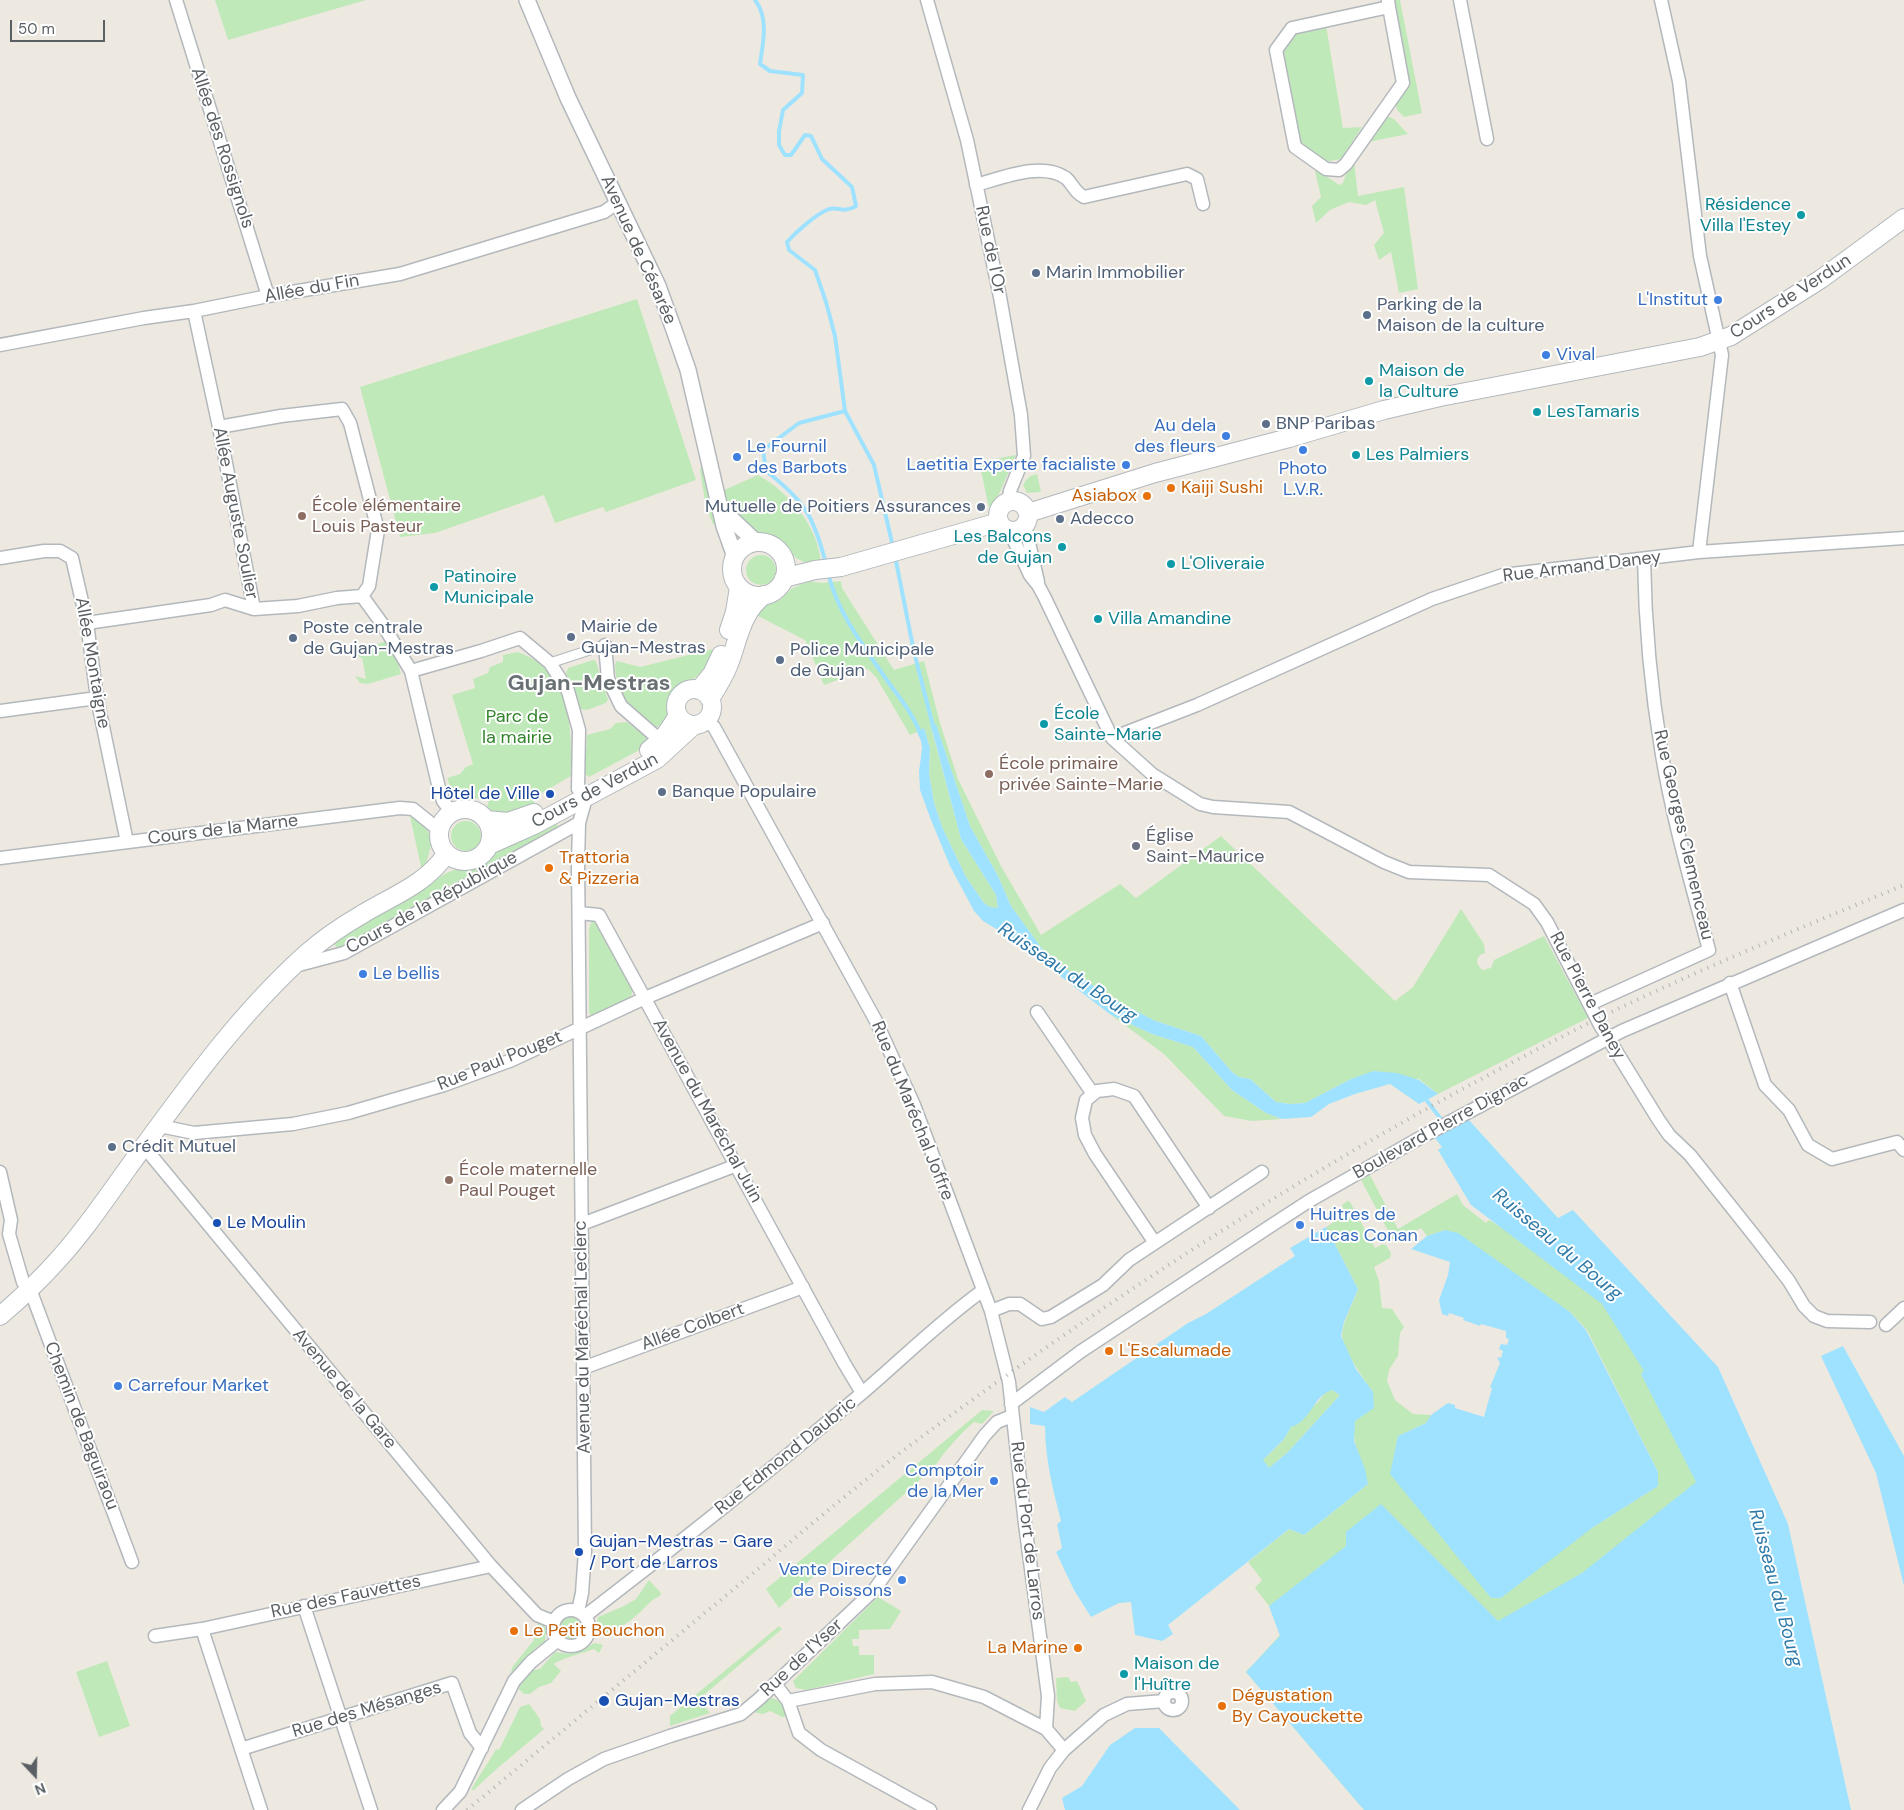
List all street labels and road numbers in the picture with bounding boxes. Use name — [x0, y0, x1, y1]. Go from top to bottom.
street label: Allée des Rossignols — [186, 65, 258, 231]
street label: Avenue de Césarée — [595, 172, 681, 328]
street label: Rue de l'Or — [970, 204, 1010, 296]
street label: Cours de Verdun — [1726, 250, 1856, 344]
street label: Allée du Fin — [263, 270, 361, 308]
street label: Allée Auguste Soulier — [208, 425, 262, 601]
street label: Rue Armand Daney — [1502, 547, 1662, 587]
street label: Allée Montaigne — [70, 596, 114, 730]
street label: Rue Georges Clemenceau — [1648, 728, 1718, 942]
street label: Cours de Verdun — [528, 749, 662, 833]
street label: Cours de la Marne — [147, 810, 299, 850]
street label: Cours de la République — [343, 847, 521, 959]
street label: Rue Pierre Daney — [1544, 929, 1630, 1063]
street label: Avenue du Maréchal Juin — [647, 1015, 767, 1207]
street label: Rue du Maréchal Joffre — [866, 1018, 958, 1204]
street label: Rue Paul Pouget — [435, 1026, 565, 1096]
street label: Boulevard Pierre Dignac — [1350, 1070, 1532, 1184]
street label: Avenue du Maréchal Leclerc — [570, 1220, 596, 1454]
street label: Allée Colbert — [639, 1298, 747, 1356]
street label: Avenue de la Gare — [287, 1324, 401, 1454]
street label: Chemin de Baguiraou — [39, 1339, 123, 1513]
street label: Rue Edmond Daubric — [711, 1392, 861, 1520]
street label: Rue du Port de Larros — [1005, 1440, 1049, 1622]
street label: Rue des Fauvettes — [269, 1571, 423, 1623]
street label: Rue de l'Yser — [756, 1615, 848, 1701]
street label: Rue des Mésanges — [290, 1677, 444, 1743]

